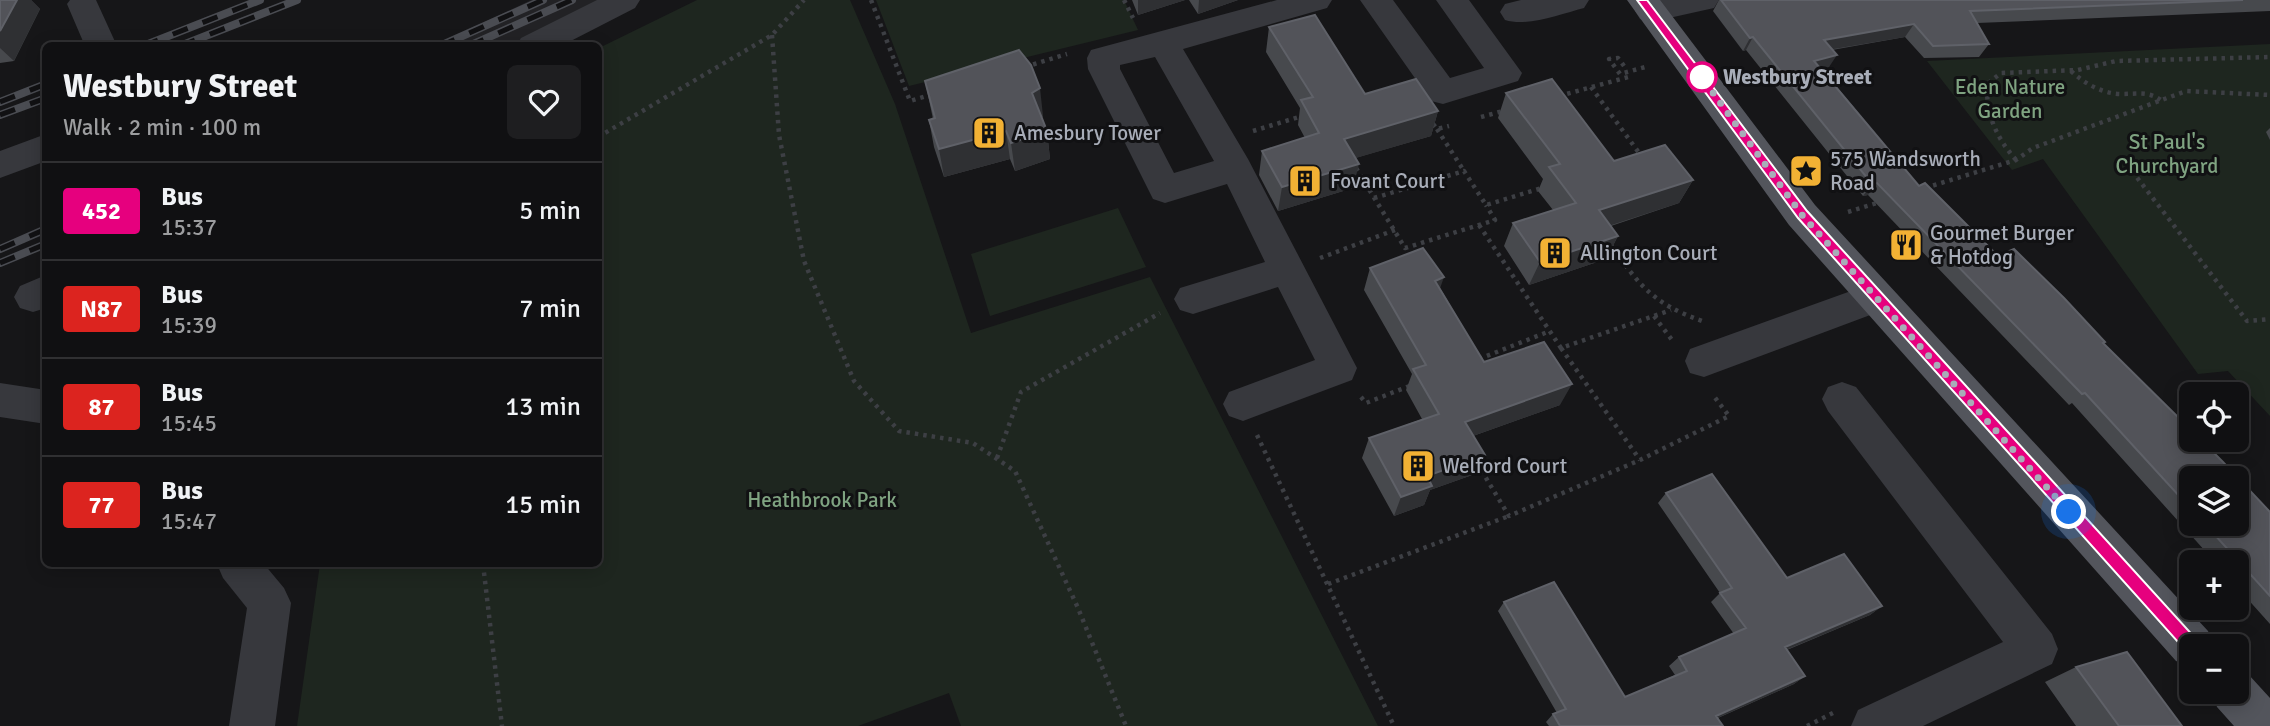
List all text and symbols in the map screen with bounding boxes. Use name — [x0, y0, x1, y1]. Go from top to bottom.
marker: Westbury Street — [1687, 62, 1717, 92]
place label: Westbury Street — [1723, 64, 1872, 90]
button: heart — [507, 65, 581, 139]
text: Westbury Street — [63, 66, 297, 107]
park label: Eden Nature Garden — [1955, 74, 2065, 124]
text: Walk · 2 min · 100 m — [63, 113, 261, 142]
building icon: Amesbury Tower — [970, 114, 1008, 152]
place label: Amesbury Tower — [1014, 120, 1161, 146]
park label: St Paul's Churchyard — [2116, 129, 2218, 179]
place label: 575 Wandsworth Road — [1830, 146, 1981, 196]
place icon: 575 Wandsworth Road — [1787, 152, 1825, 190]
building icon: Fovant Court — [1286, 162, 1324, 200]
place label: Fovant Court — [1330, 168, 1445, 194]
text: Bus — [161, 181, 203, 213]
text: 5 min — [519, 195, 581, 227]
text: 452 — [82, 196, 121, 226]
text: 15:37 — [161, 213, 217, 242]
place label: Gourmet Burger & Hotdog — [1930, 220, 2074, 270]
restaurant icon: Gourmet Burger & Hotdog — [1887, 226, 1925, 264]
building icon: Allington Court — [1536, 234, 1574, 272]
place label: Allington Court — [1580, 240, 1717, 266]
text: Bus — [161, 279, 203, 311]
text: 7 min — [519, 293, 581, 325]
text: N87 — [80, 294, 123, 324]
text: 15:39 — [161, 311, 217, 340]
text: Bus — [161, 377, 203, 409]
map controls — [2179, 382, 2249, 704]
button: locate — [2179, 382, 2249, 452]
text: 13 min — [505, 391, 581, 423]
text: 87 — [89, 392, 114, 422]
text: 15:45 — [161, 409, 217, 438]
building icon: Welford Court — [1399, 447, 1437, 485]
place label: Welford Court — [1442, 453, 1567, 479]
button: layers — [2179, 466, 2249, 536]
text: Bus — [161, 475, 203, 507]
park label: Heathbrook Park — [747, 487, 897, 513]
text: 15 min — [505, 489, 581, 521]
text: 77 — [89, 490, 114, 520]
your location — [2051, 494, 2086, 529]
text: 15:47 — [161, 507, 217, 536]
button: + — [2179, 550, 2249, 620]
button: − — [2179, 634, 2249, 704]

